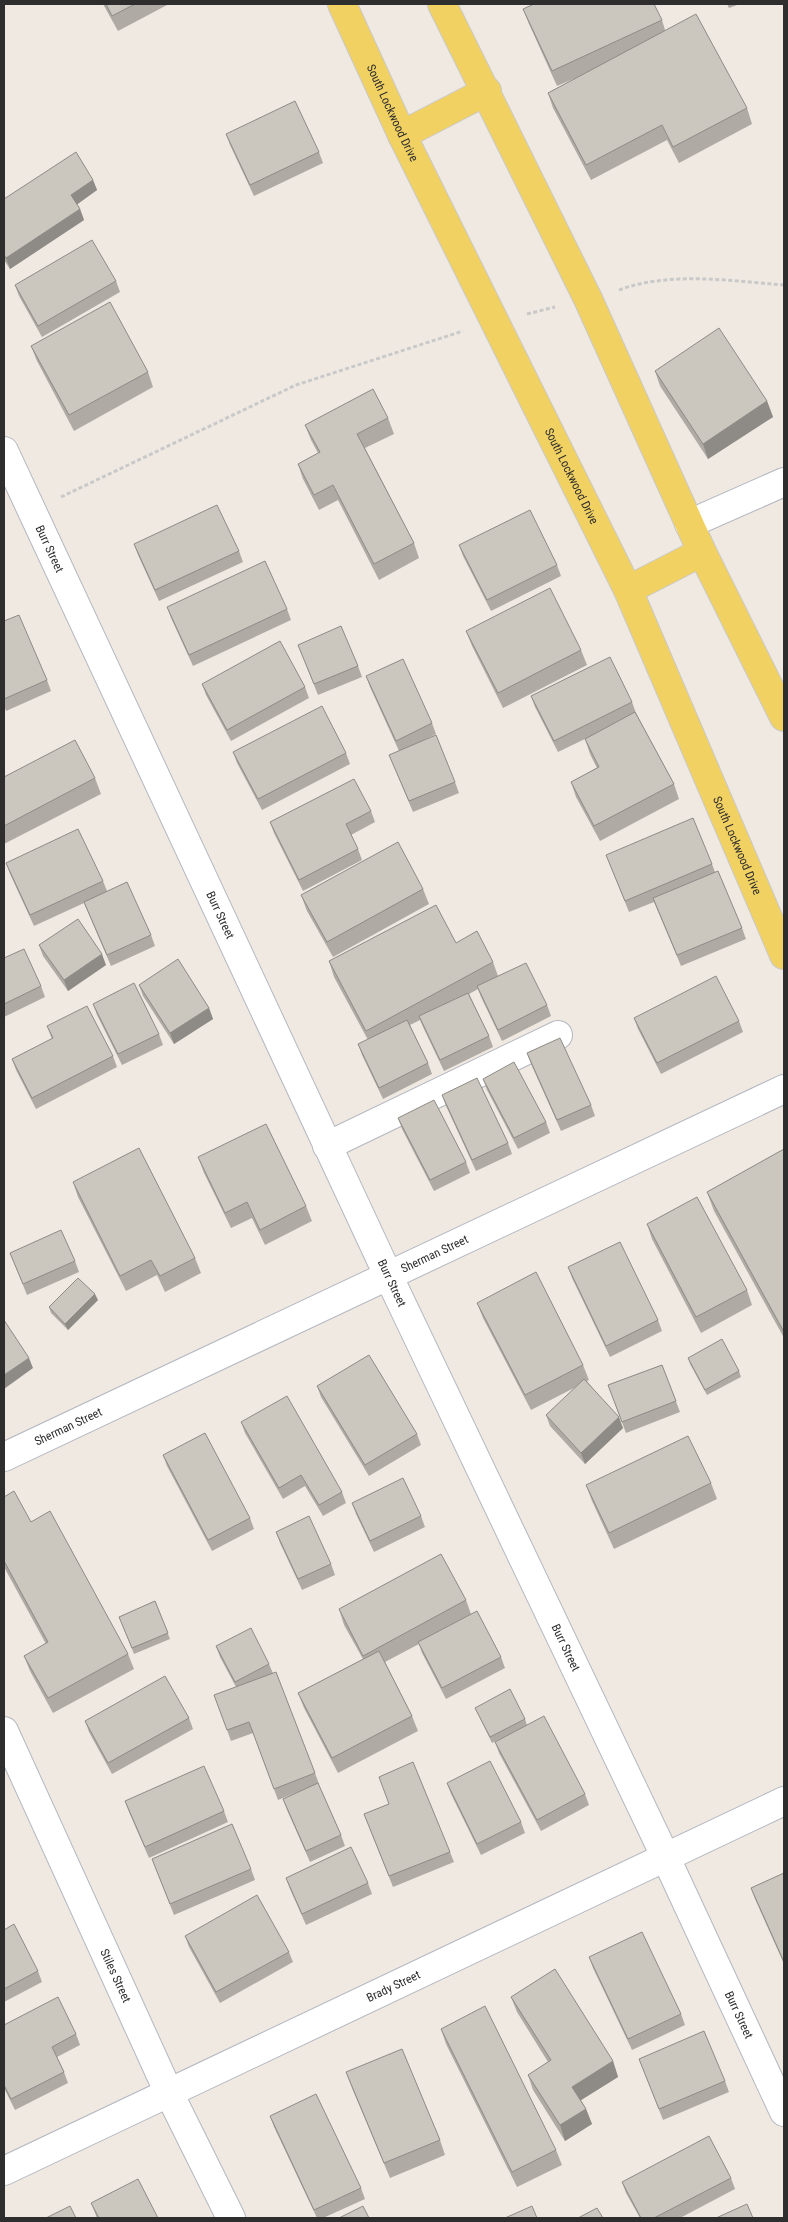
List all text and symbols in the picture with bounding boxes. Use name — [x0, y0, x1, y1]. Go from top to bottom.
street label: South Lockwood Drive — [364, 62, 421, 164]
street label: South Lockwood Drive — [542, 426, 601, 527]
street label: Burr Street — [33, 523, 67, 575]
street label: South Lockwood Drive — [710, 794, 765, 897]
street label: Burr Street — [203, 889, 237, 941]
street label: Sherman Street — [399, 1232, 471, 1276]
street label: Burr Street — [375, 1257, 409, 1309]
street label: Sherman Street — [32, 1405, 105, 1449]
street label: Burr Street — [549, 1622, 583, 1674]
street label: Stiles Street — [97, 1947, 134, 2005]
street label: Brady Street — [364, 1967, 423, 2005]
street label: Burr Street — [722, 1989, 756, 2041]

